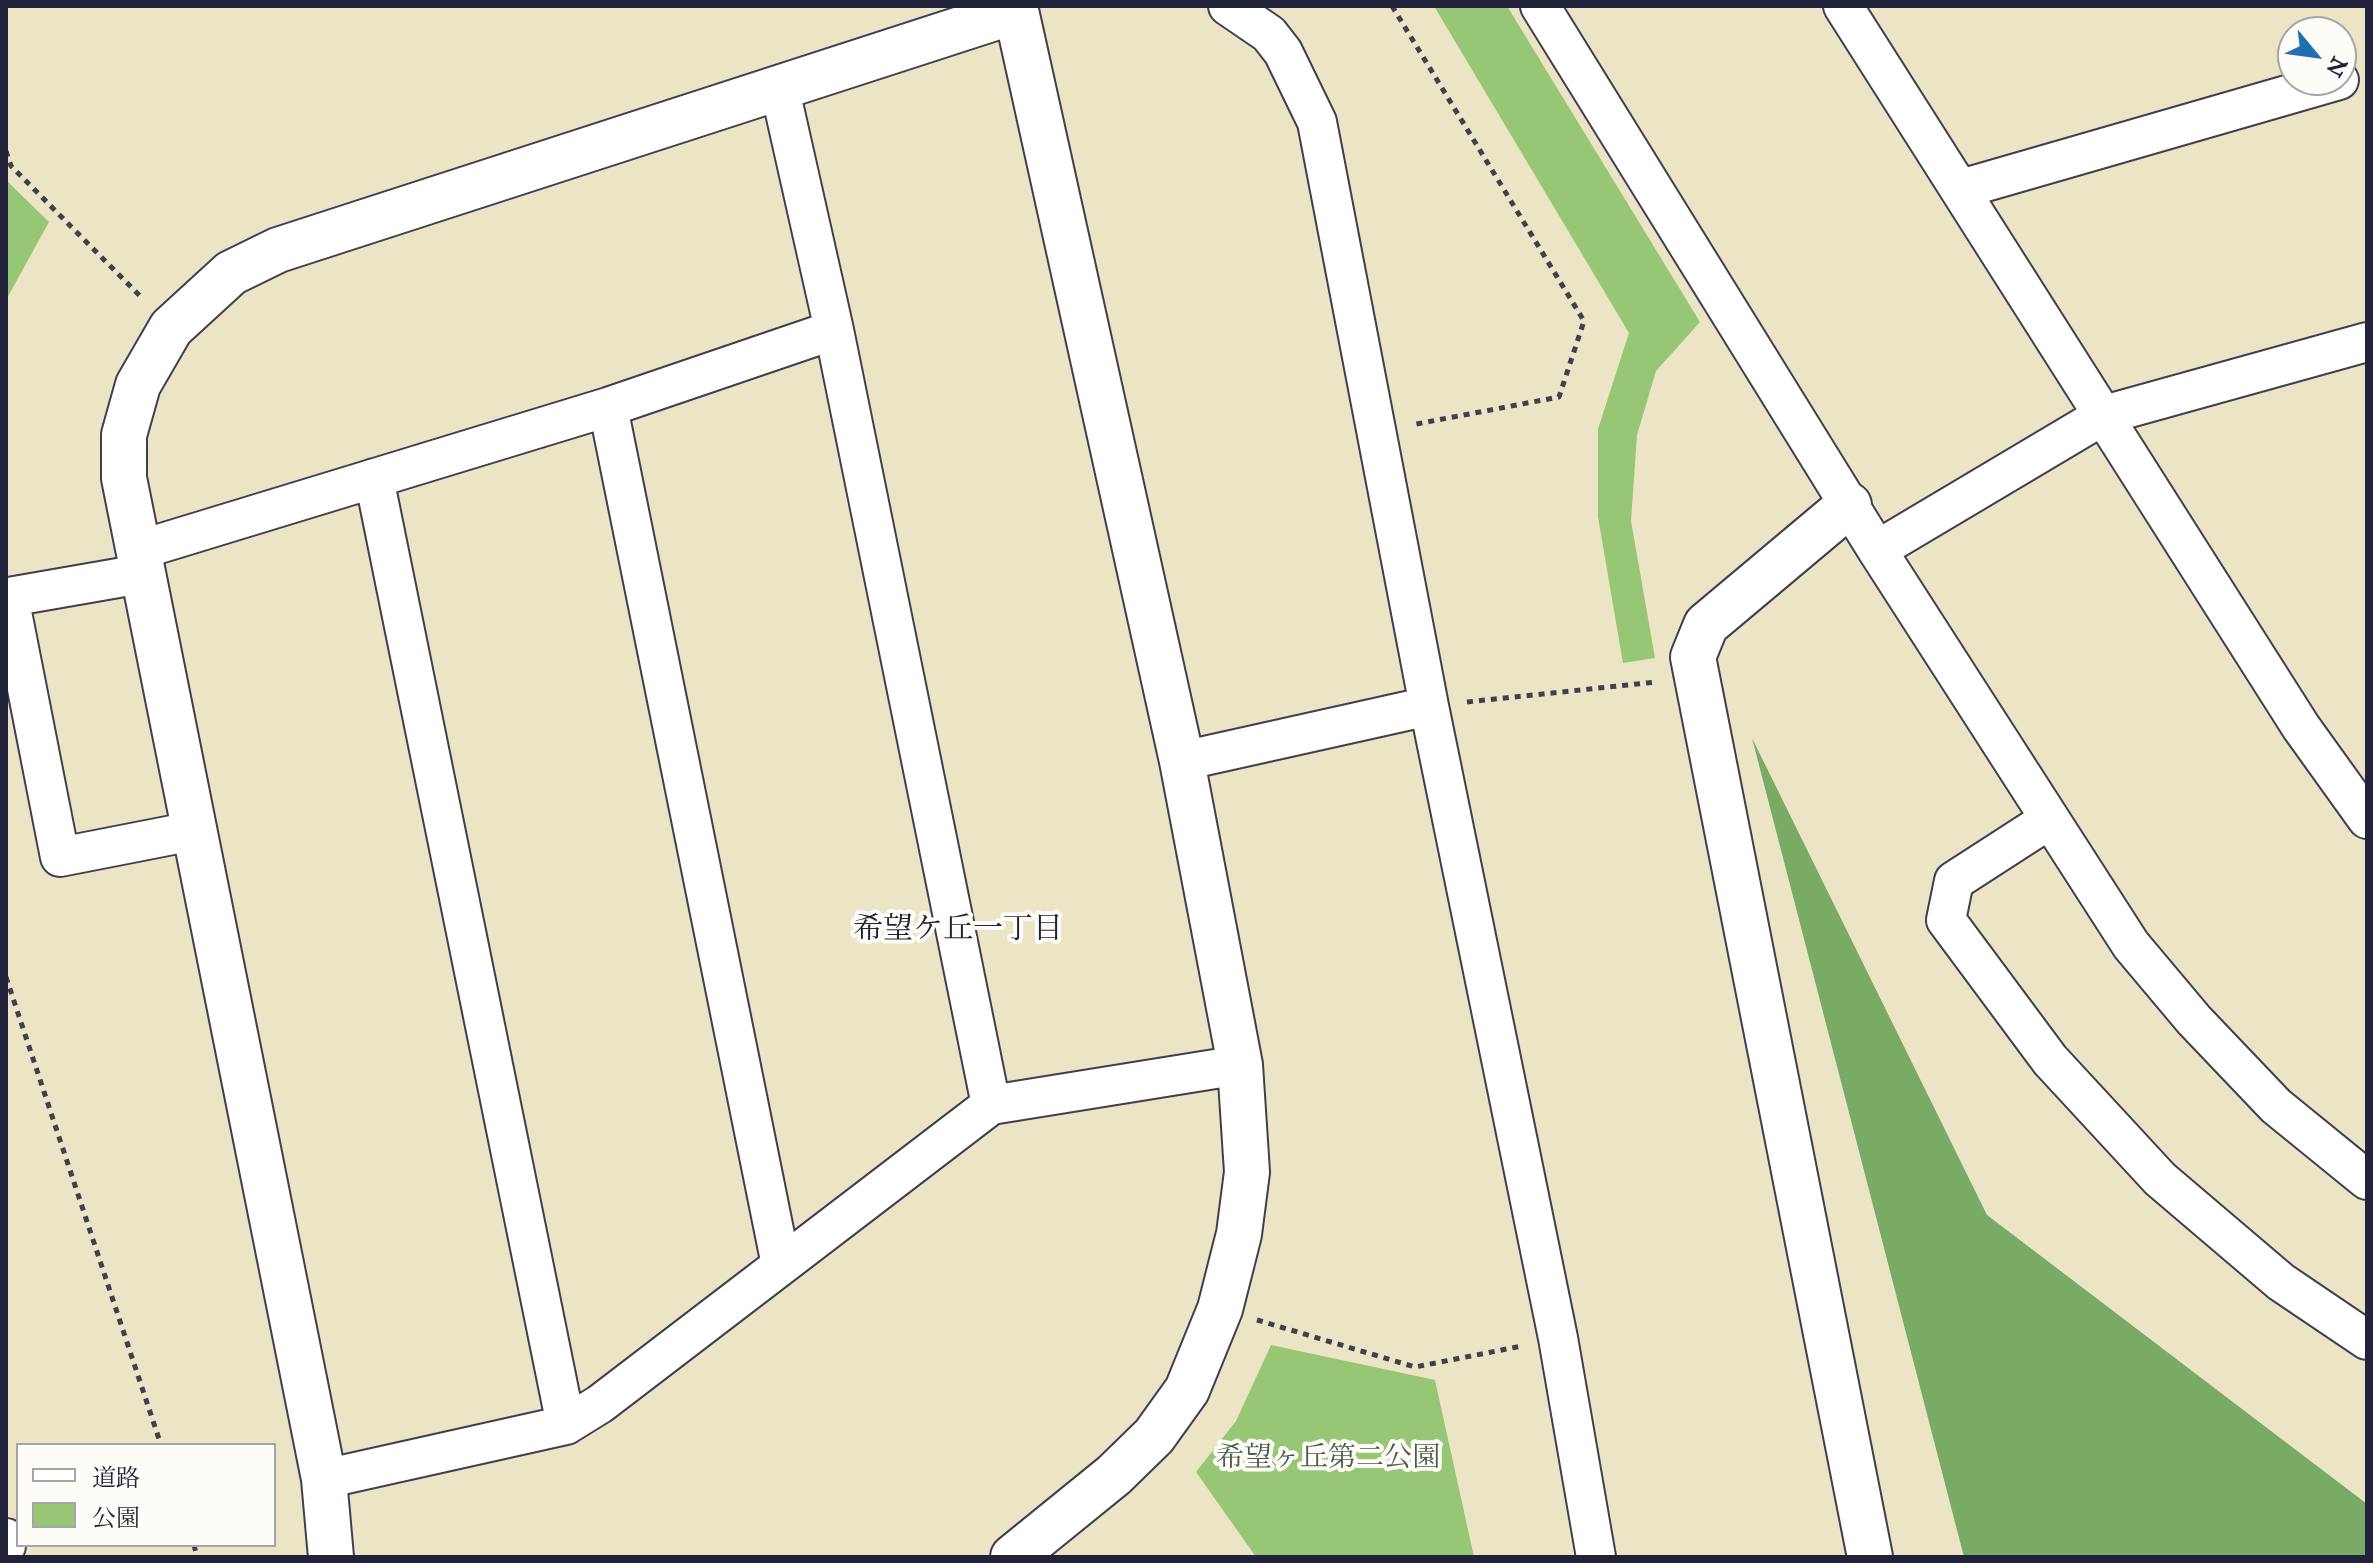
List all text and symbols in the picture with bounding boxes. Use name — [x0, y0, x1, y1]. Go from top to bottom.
north arrow — [2277, 16, 2357, 96]
text: N — [2320, 52, 2353, 82]
district label: 希望ケ丘一丁目 — [853, 913, 1063, 949]
park label: 希望ヶ丘第二公園 — [1216, 1442, 1440, 1476]
legend — [16, 1443, 276, 1547]
text: 道路 — [92, 1463, 140, 1493]
text: 公園 — [92, 1503, 140, 1533]

